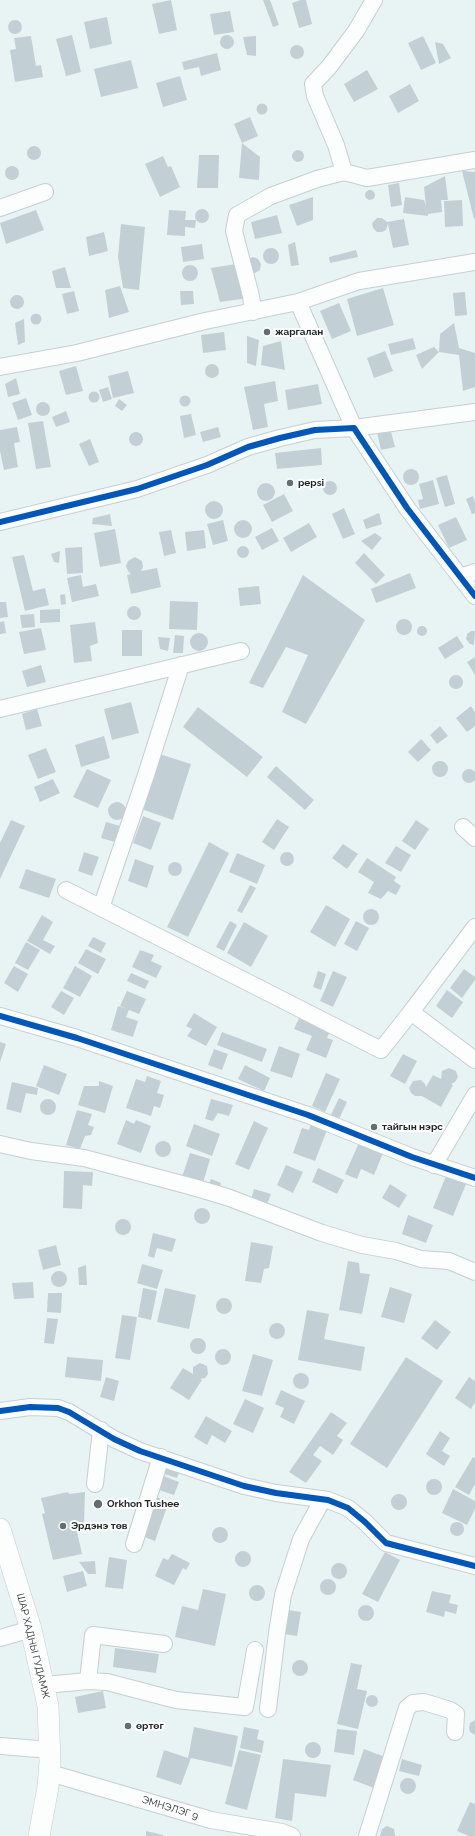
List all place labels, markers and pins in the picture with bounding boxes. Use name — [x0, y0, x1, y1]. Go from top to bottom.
place label: жаргалан — [275, 326, 323, 338]
marker: жаргалан — [262, 327, 272, 337]
place label: pepsi — [298, 477, 324, 489]
marker: pepsi — [285, 478, 295, 488]
place label: тайгын нэрс — [382, 1121, 443, 1133]
marker: тайгын нэрс — [369, 1122, 379, 1132]
marker: Orkhon Tushee — [92, 1498, 104, 1510]
place label: Orkhon Tushee — [107, 1498, 179, 1510]
place label: Эрдэнэ төв — [71, 1520, 127, 1532]
marker: Эрдэнэ төв — [58, 1521, 68, 1531]
place label: өртөг — [136, 1720, 164, 1732]
marker: өртөг — [123, 1721, 133, 1731]

